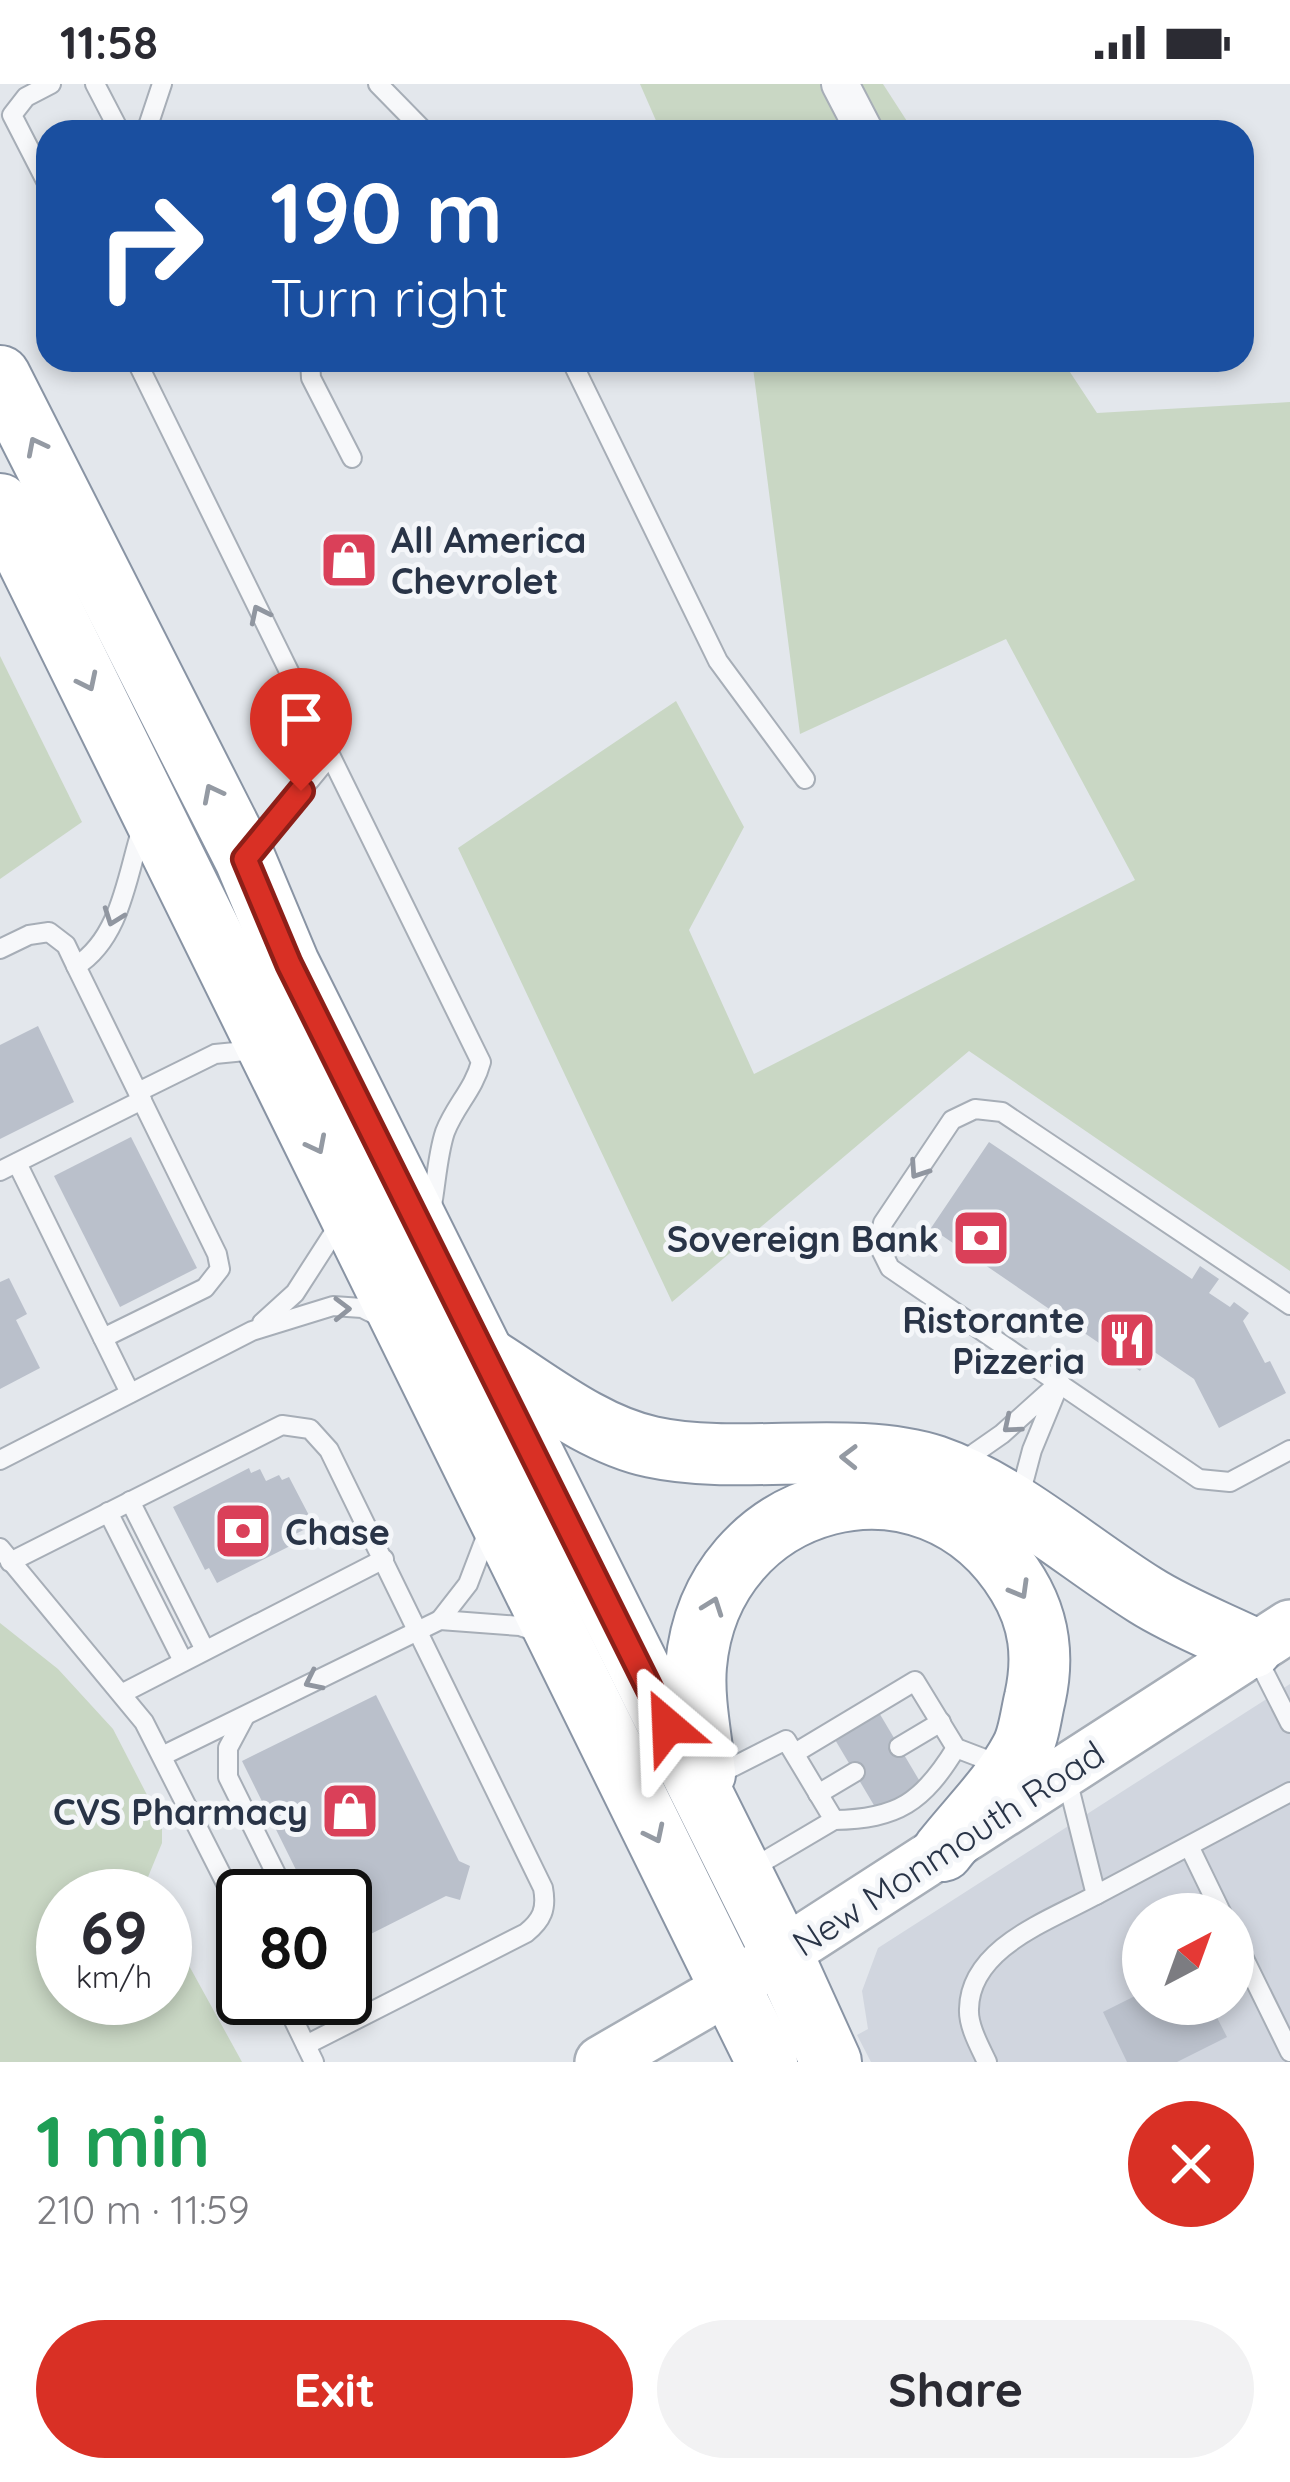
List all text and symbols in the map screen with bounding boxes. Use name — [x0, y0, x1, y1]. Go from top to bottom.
text: 11:58 — [60, 14, 158, 70]
text: 190 m — [270, 159, 503, 264]
icon: right — [72, 168, 228, 324]
text: Turn right — [270, 263, 509, 331]
one-way arrow — [27, 436, 50, 458]
place label: All America Chevrolet — [391, 517, 586, 603]
shop icon: All America Chevrolet — [318, 529, 380, 591]
one-way arrow — [250, 605, 274, 626]
pin — [250, 668, 352, 791]
one-way arrow — [73, 670, 97, 691]
icon: arrive — [268, 686, 334, 752]
one-way arrow — [204, 784, 227, 806]
one-way arrow — [103, 906, 127, 927]
one-way arrow — [302, 1132, 325, 1154]
one-way arrow — [911, 1156, 933, 1178]
bank icon: Sovereign Bank — [950, 1207, 1012, 1269]
place label: Sovereign Bank — [667, 1216, 939, 1261]
one-way arrow — [333, 1296, 351, 1322]
place label: Ristorante Pizzeria — [902, 1297, 1085, 1383]
restaurant icon: Ristorante Pizzeria — [1096, 1309, 1158, 1371]
one-way arrow — [1003, 1411, 1025, 1433]
one-way arrow — [839, 1444, 858, 1470]
bank icon: Chase — [212, 1500, 274, 1562]
place label: Chase — [285, 1509, 390, 1554]
one-way arrow — [1006, 1577, 1029, 1599]
one-way arrow — [699, 1597, 723, 1618]
position arrow — [605, 1663, 731, 1789]
one-way arrow — [304, 1667, 325, 1690]
street label: New Monmouth Road — [784, 1730, 1112, 1966]
shop icon: CVS Pharmacy — [319, 1780, 381, 1842]
place label: CVS Pharmacy — [53, 1789, 308, 1834]
one-way arrow — [641, 1822, 664, 1843]
speed limit sign: 80 — [216, 1869, 372, 2025]
north arrow — [1122, 1893, 1254, 2025]
map controls — [1122, 1893, 1254, 2025]
text: 69 — [80, 1894, 148, 1969]
text: km/h — [76, 1958, 152, 1996]
text: 1 min — [36, 2095, 210, 2185]
button: close — [1128, 2101, 1254, 2227]
text: 210 m · 11:59 — [36, 2185, 250, 2234]
button: Exit — [36, 2320, 633, 2458]
button: Share — [657, 2320, 1254, 2458]

